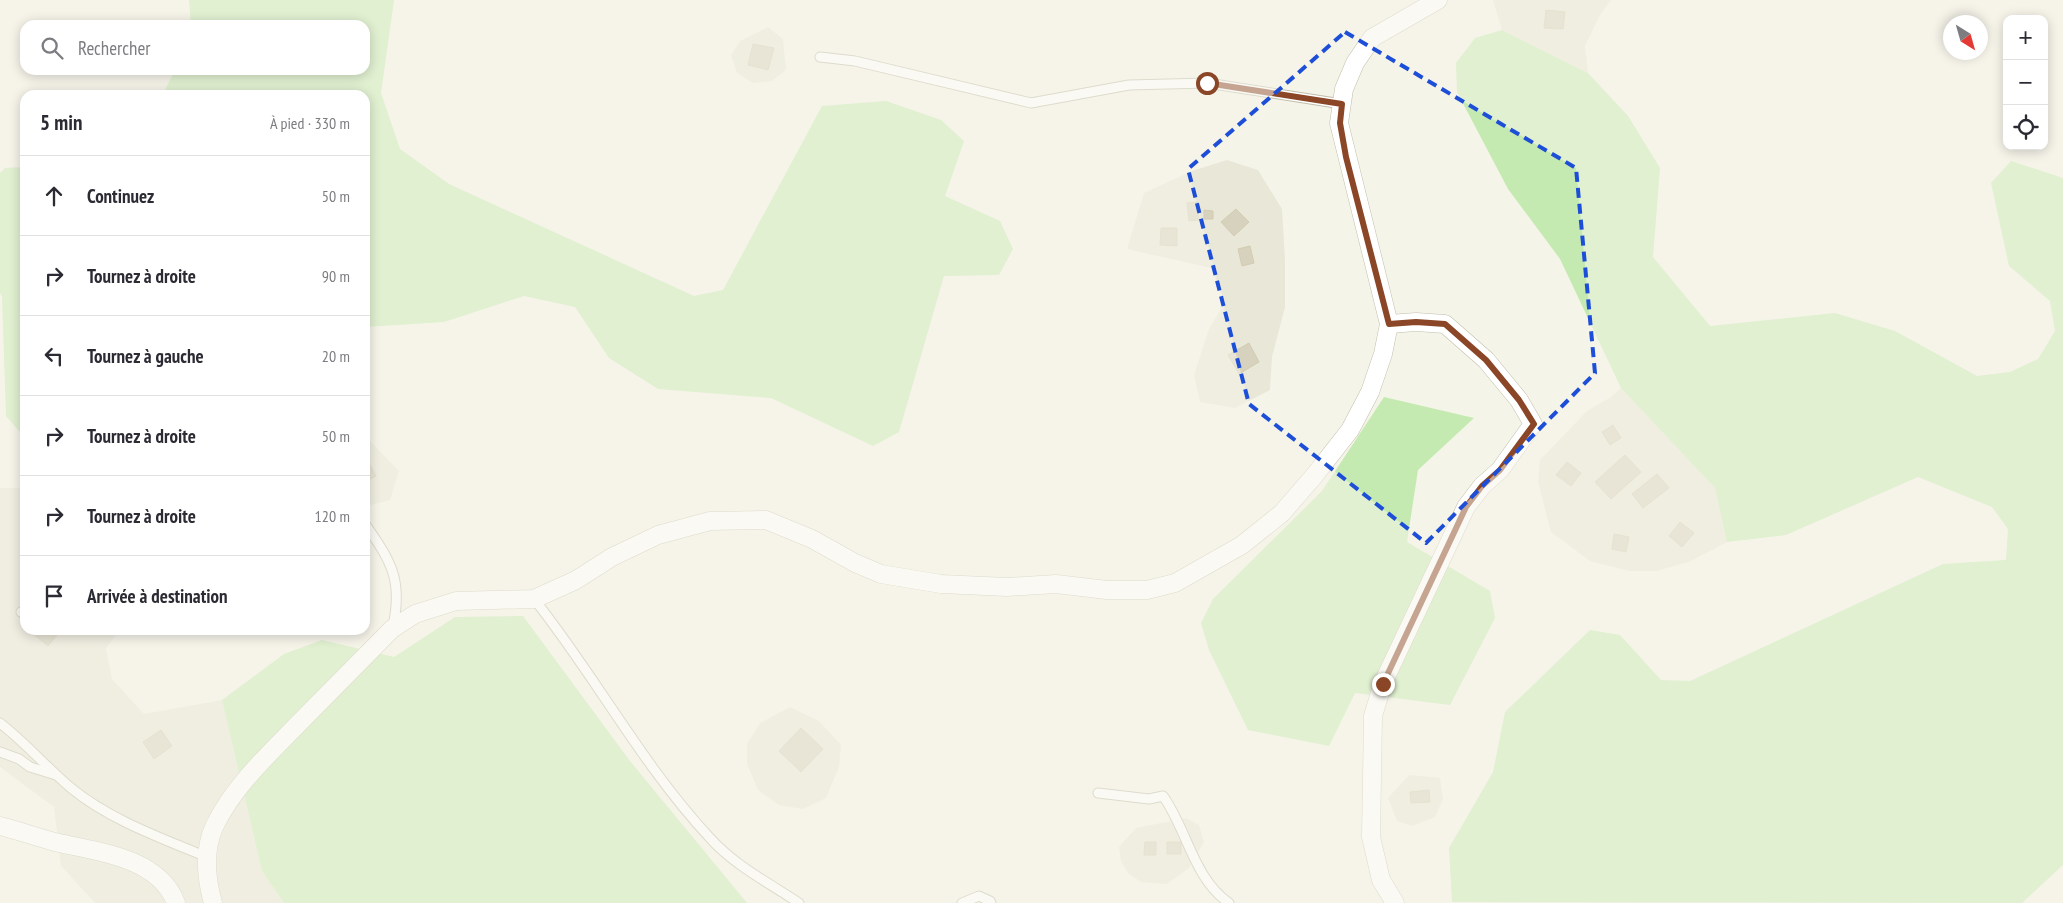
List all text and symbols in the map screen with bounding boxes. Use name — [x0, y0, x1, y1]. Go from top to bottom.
north arrow — [1943, 15, 1988, 60]
map controls — [2003, 15, 2048, 150]
button: + — [2003, 15, 2048, 60]
search box — [20, 20, 370, 75]
icon: search — [38, 34, 66, 62]
text: Rechercher — [78, 36, 150, 60]
button: − — [2003, 60, 2048, 105]
route start — [1196, 72, 1219, 95]
button: locate — [2003, 105, 2048, 150]
text: 5 min — [40, 109, 82, 136]
text: À pied · 330 m — [270, 113, 350, 133]
icon: ahead — [40, 182, 68, 210]
text: Continuez — [87, 184, 154, 208]
text: 50 m — [322, 186, 350, 206]
icon: right — [40, 262, 68, 290]
text: Tournez à droite — [87, 264, 196, 288]
text: 90 m — [322, 266, 350, 286]
icon: left — [40, 342, 68, 370]
text: Tournez à gauche — [87, 344, 204, 368]
text: 20 m — [322, 346, 350, 366]
icon: right — [40, 422, 68, 450]
text: Tournez à droite — [87, 424, 196, 448]
text: 50 m — [322, 426, 350, 446]
icon: right — [40, 502, 68, 530]
text: Tournez à droite — [87, 504, 196, 528]
text: 120 m — [315, 506, 350, 526]
icon: arrive — [40, 582, 68, 610]
text: Arrivée à destination — [87, 584, 228, 608]
route end — [1372, 673, 1395, 696]

